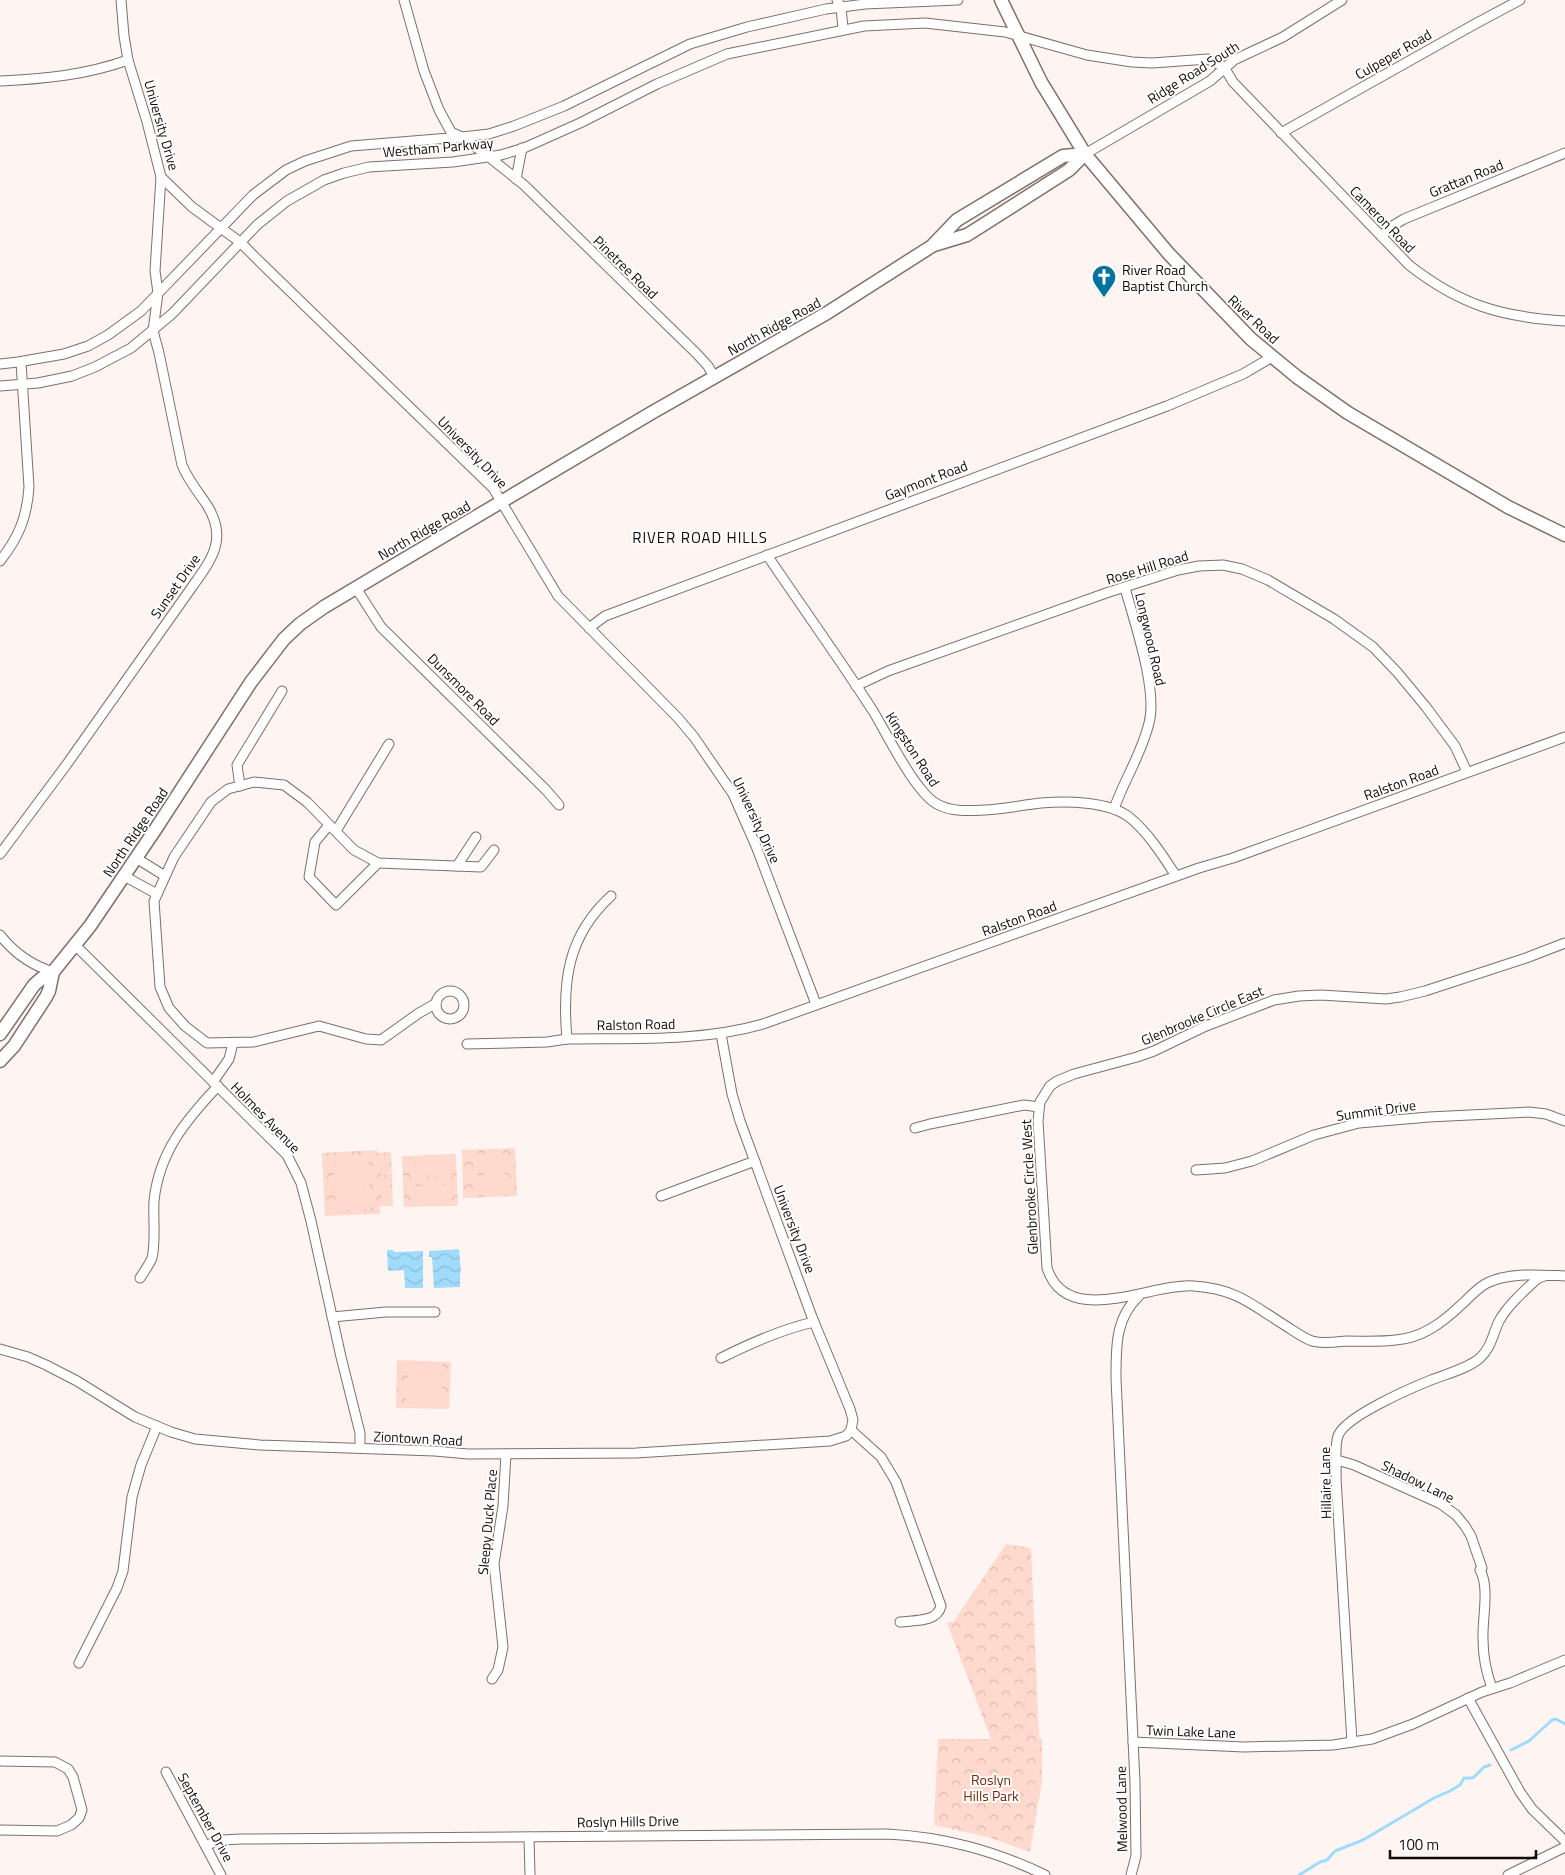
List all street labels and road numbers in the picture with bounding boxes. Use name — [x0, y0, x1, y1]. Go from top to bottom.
street label: Culpeper Road — [1351, 24, 1435, 84]
street label: Ridge Road South — [1143, 35, 1243, 109]
street label: University Drive — [139, 77, 185, 173]
street label: Westham Parkway — [382, 132, 494, 162]
street label: Grattan Road — [1426, 154, 1506, 202]
street label: Cameron Road — [1345, 181, 1421, 257]
street label: Pinetree Road — [589, 231, 663, 303]
street label: River Road — [1224, 290, 1284, 348]
street label: North Ridge Road — [723, 292, 825, 360]
street label: University Drive — [433, 411, 513, 493]
street label: Gaymont Road — [882, 455, 970, 505]
street label: North Ridge Road — [374, 495, 474, 565]
street label: Rose Hill Road — [1103, 545, 1191, 589]
street label: Sunset Drive — [145, 549, 205, 623]
street label: Longwood Road — [1130, 590, 1172, 688]
street label: Dunsmore Road — [423, 648, 505, 730]
street label: Kingston Road — [881, 707, 945, 791]
street label: Ralston Road — [1360, 759, 1442, 805]
street label: University Drive — [728, 773, 786, 867]
street label: North Ridge Road — [97, 783, 173, 881]
street label: Ralston Road — [978, 895, 1060, 941]
street label: Glenbrooke Circle East — [1138, 980, 1266, 1050]
street label: Ralston Road — [597, 1013, 675, 1035]
street label: Holmes Avenue — [226, 1077, 306, 1157]
street label: Summit Drive — [1335, 1094, 1417, 1126]
street label: Glenbrooke Circle West — [1015, 1119, 1043, 1255]
street label: University Drive — [769, 1182, 821, 1276]
street label: Ziontown Road — [373, 1425, 463, 1451]
street label: Hillaire Lane — [1314, 1447, 1336, 1519]
street label: Shadow Lane — [1378, 1454, 1458, 1508]
street label: Sleepy Duck Place — [472, 1468, 502, 1576]
street label: Twin Lake Lane — [1146, 1719, 1236, 1743]
street label: Melwood Lane — [1110, 1766, 1132, 1852]
street label: September Drive — [173, 1769, 239, 1865]
street label: Roslyn Hills Drive — [577, 1810, 679, 1832]

